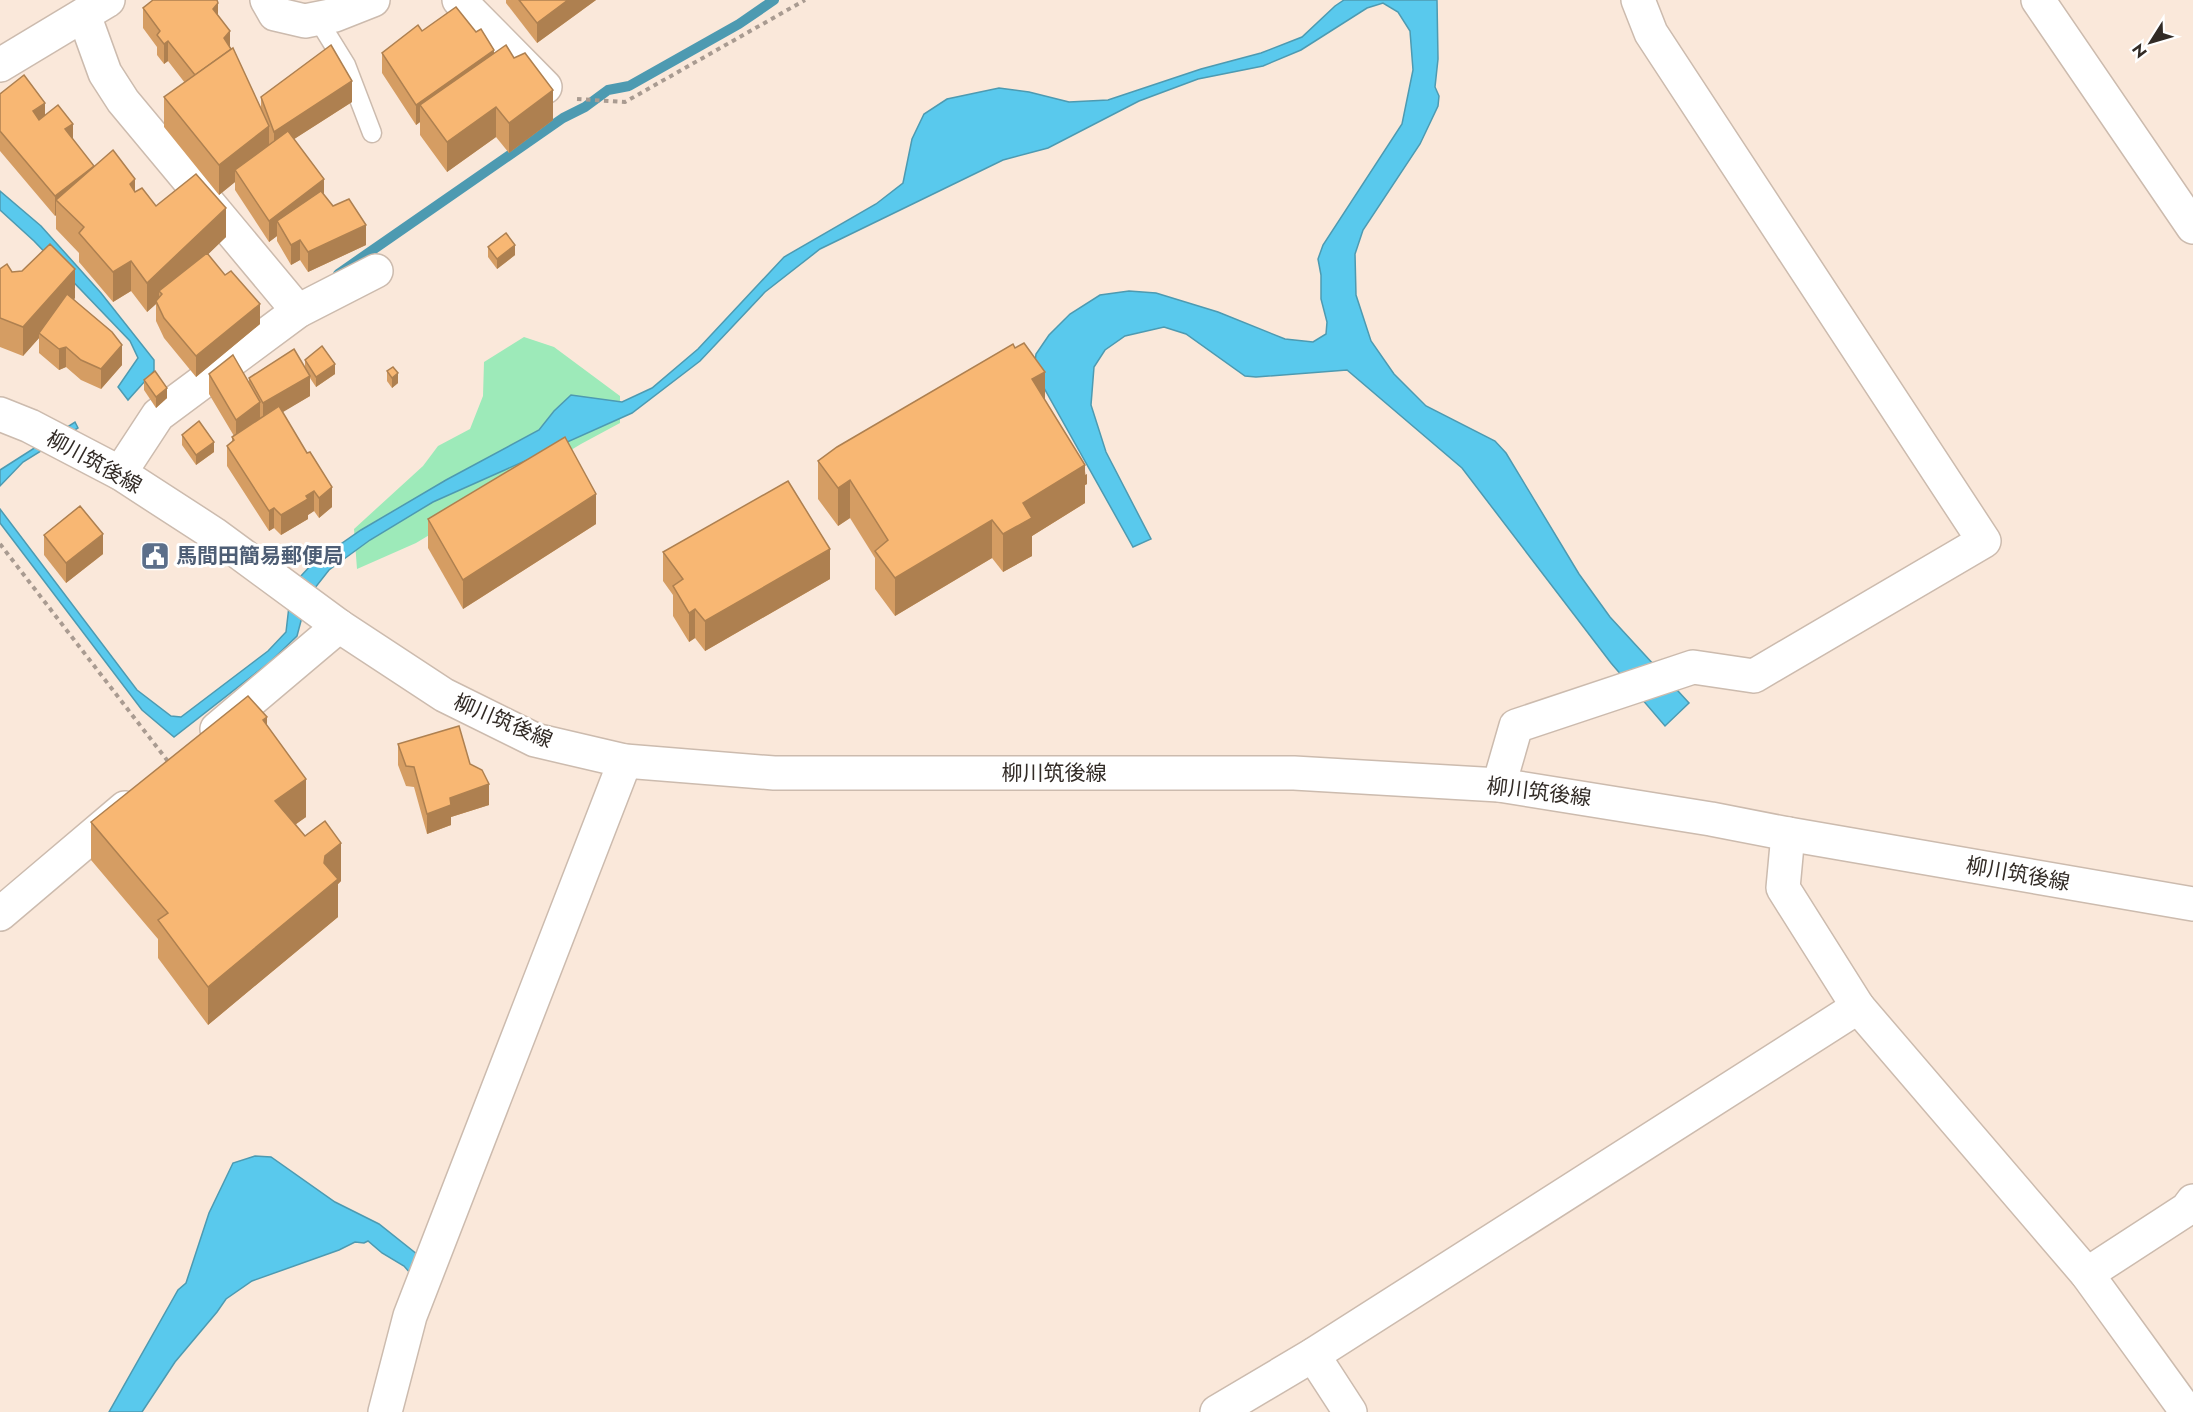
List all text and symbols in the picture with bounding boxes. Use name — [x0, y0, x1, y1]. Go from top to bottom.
north arrow — [2121, 12, 2181, 72]
text: N — [2126, 39, 2152, 63]
street label: 柳川筑後線 — [41, 423, 147, 501]
public building icon: 馬間田簡易郵便局 — [139, 540, 171, 572]
place label: 馬間田簡易郵便局 — [176, 541, 344, 571]
street label: 柳川筑後線 — [449, 687, 557, 755]
street label: 柳川筑後線 — [1002, 758, 1107, 788]
street label: 柳川筑後線 — [1485, 771, 1593, 813]
street label: 柳川筑後線 — [1964, 850, 2072, 898]

